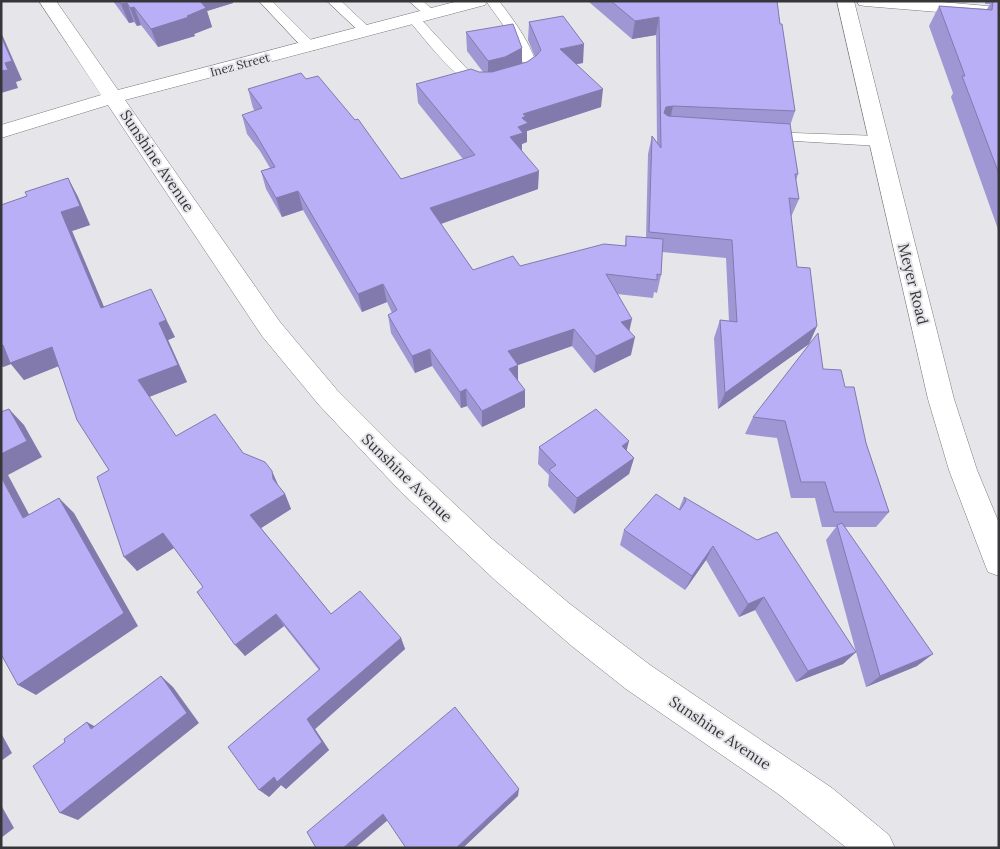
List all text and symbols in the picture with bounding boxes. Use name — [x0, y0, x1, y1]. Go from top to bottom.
street label: Inez Street — [208, 49, 272, 80]
street label: Sunshine Avenue — [116, 106, 198, 215]
street label: Meyer Road — [894, 241, 933, 326]
street label: Sunshine Avenue — [358, 430, 457, 526]
street label: Sunshine Avenue — [666, 692, 775, 774]

